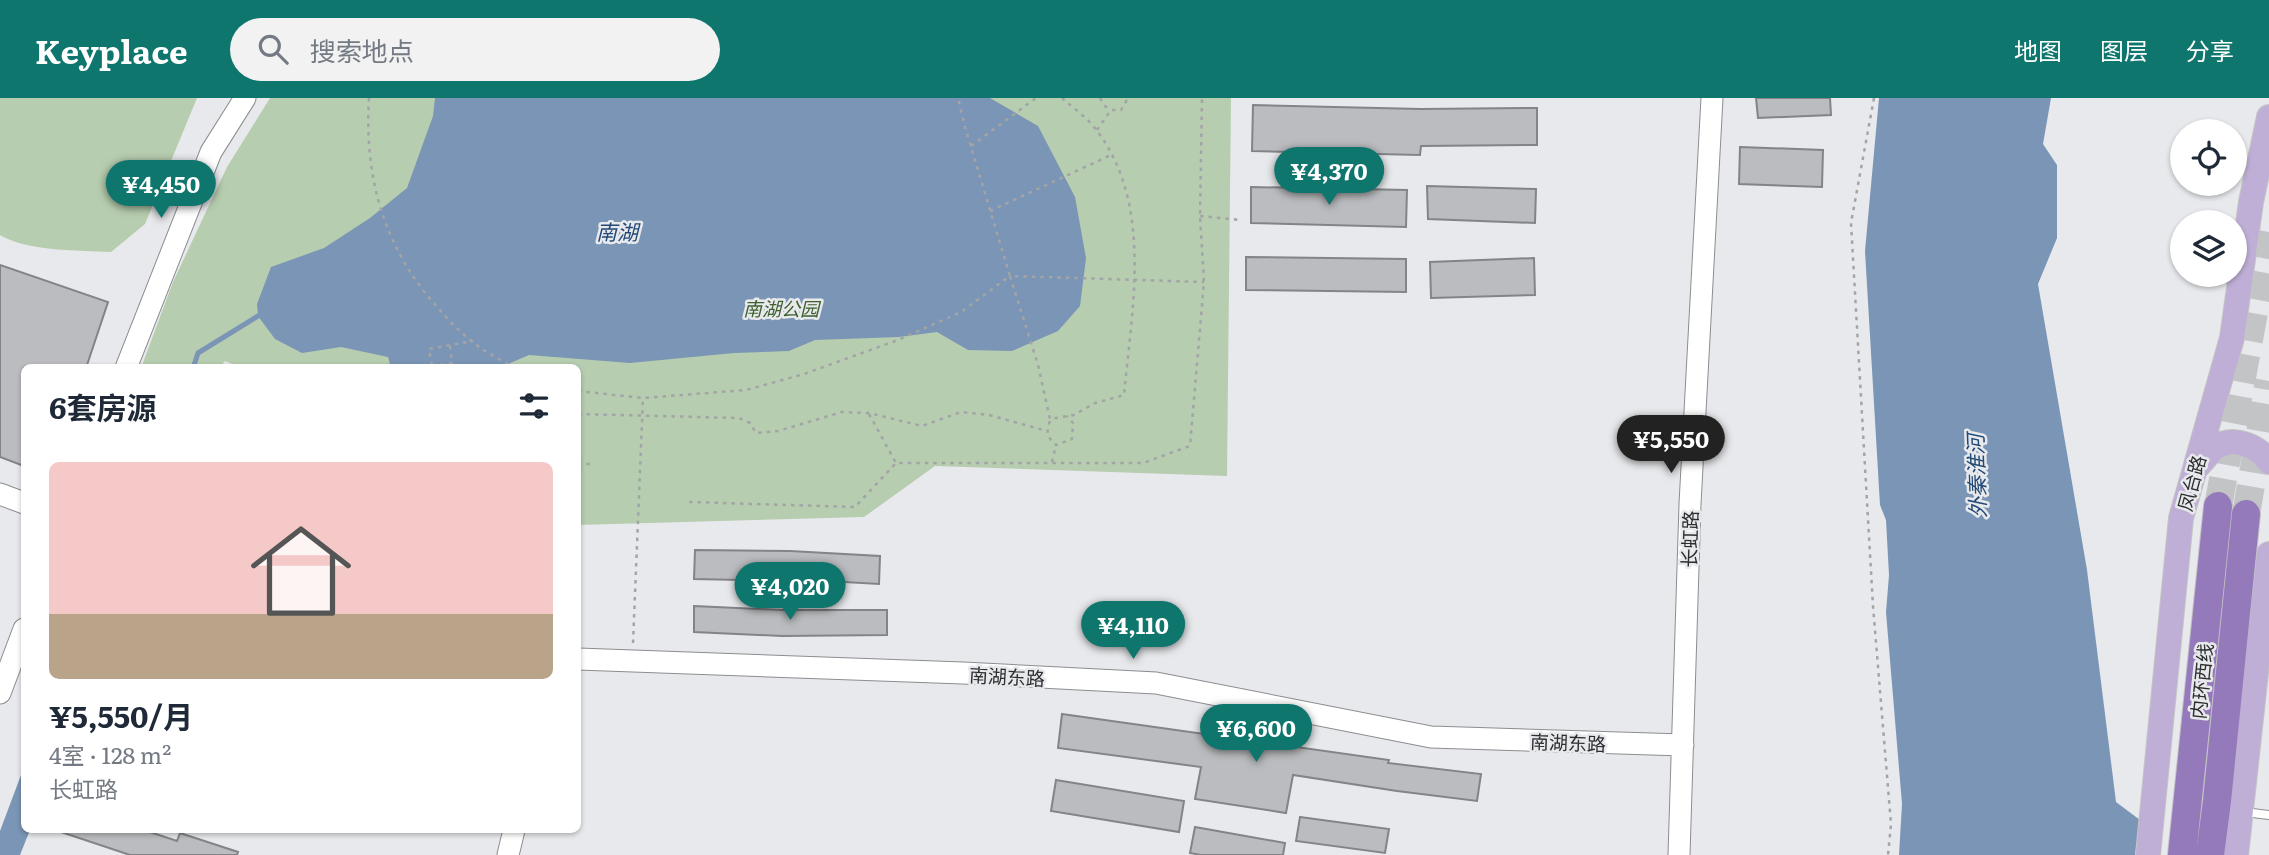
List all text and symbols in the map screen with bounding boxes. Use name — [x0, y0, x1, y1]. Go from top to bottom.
search box — [230, 18, 720, 81]
text: Keyplace — [35, 25, 188, 74]
icon: search — [254, 30, 292, 68]
text: 搜索地点 — [310, 30, 414, 69]
text: 地图 — [2014, 32, 2062, 67]
text: 图层 — [2100, 32, 2148, 67]
text: 分享 — [2186, 32, 2234, 67]
map controls — [2170, 119, 2247, 287]
button: locate — [2170, 119, 2247, 196]
pin: ¥4,370 — [1272, 148, 1386, 207]
text: ¥4,370 — [1290, 153, 1368, 187]
pin: ¥4,450 — [104, 160, 218, 220]
text: ¥4,450 — [122, 166, 200, 200]
button: layers — [2170, 210, 2247, 287]
water label: 南湖 — [596, 215, 641, 246]
park label: 南湖公园 — [743, 294, 822, 322]
text: 6套房源 — [49, 384, 157, 428]
icon: filters — [515, 387, 553, 425]
pin: ¥5,550 — [1614, 416, 1728, 475]
text: ¥5,550 — [1633, 421, 1709, 455]
water label: 外秦淮河 — [1958, 429, 1992, 519]
street label: 凤台路 — [2170, 452, 2212, 514]
icon: home — [238, 508, 364, 634]
street label: 长虹路 — [1674, 510, 1704, 568]
pin: ¥4,020 — [733, 562, 847, 622]
text: ¥4,020 — [751, 568, 829, 602]
pin: ¥4,110 — [1076, 602, 1190, 661]
text: ¥4,110 — [1097, 607, 1169, 641]
street label: 内环西线 — [2183, 642, 2219, 720]
street label: 南湖东路 — [968, 660, 1046, 692]
text: ¥5,550/月 — [49, 693, 193, 737]
pin: ¥6,600 — [1199, 704, 1313, 764]
text: ¥6,600 — [1216, 710, 1296, 744]
street label: 南湖东路 — [1530, 727, 1606, 757]
text: 4室 · 128 m² — [49, 737, 171, 771]
text: 长虹路 — [49, 771, 118, 805]

